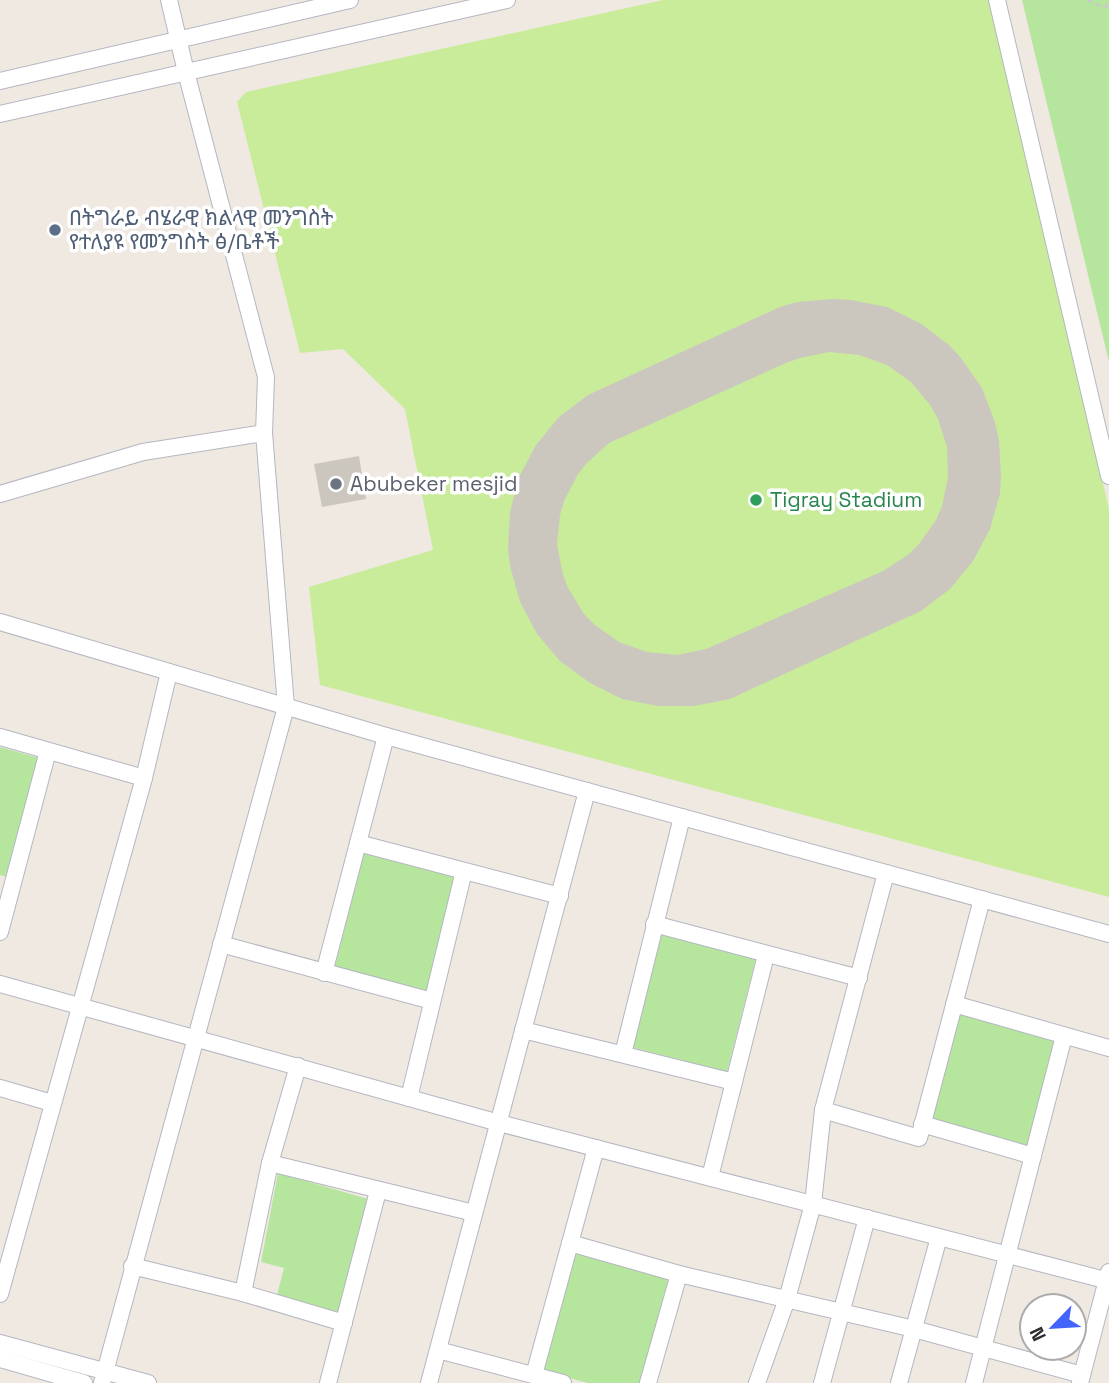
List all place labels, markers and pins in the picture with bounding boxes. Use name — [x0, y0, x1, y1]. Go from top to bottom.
place label: በትግራይ ብሄራዊ ክልላዊ መንግስት የተለያዩ የመንግስት ፅ/ቤቶች — [69, 204, 334, 255]
marker: በትግራይ ብሄራዊ ክልላዊ መንግስት የተለያዩ የመንግስት ፅ/ቤቶች — [47, 222, 63, 238]
place label: Abubeker mesjid — [350, 470, 517, 497]
marker: Abubeker mesjid — [328, 476, 344, 492]
place label: Tigray Stadium — [770, 486, 922, 513]
marker: Tigray Stadium — [748, 492, 764, 508]

